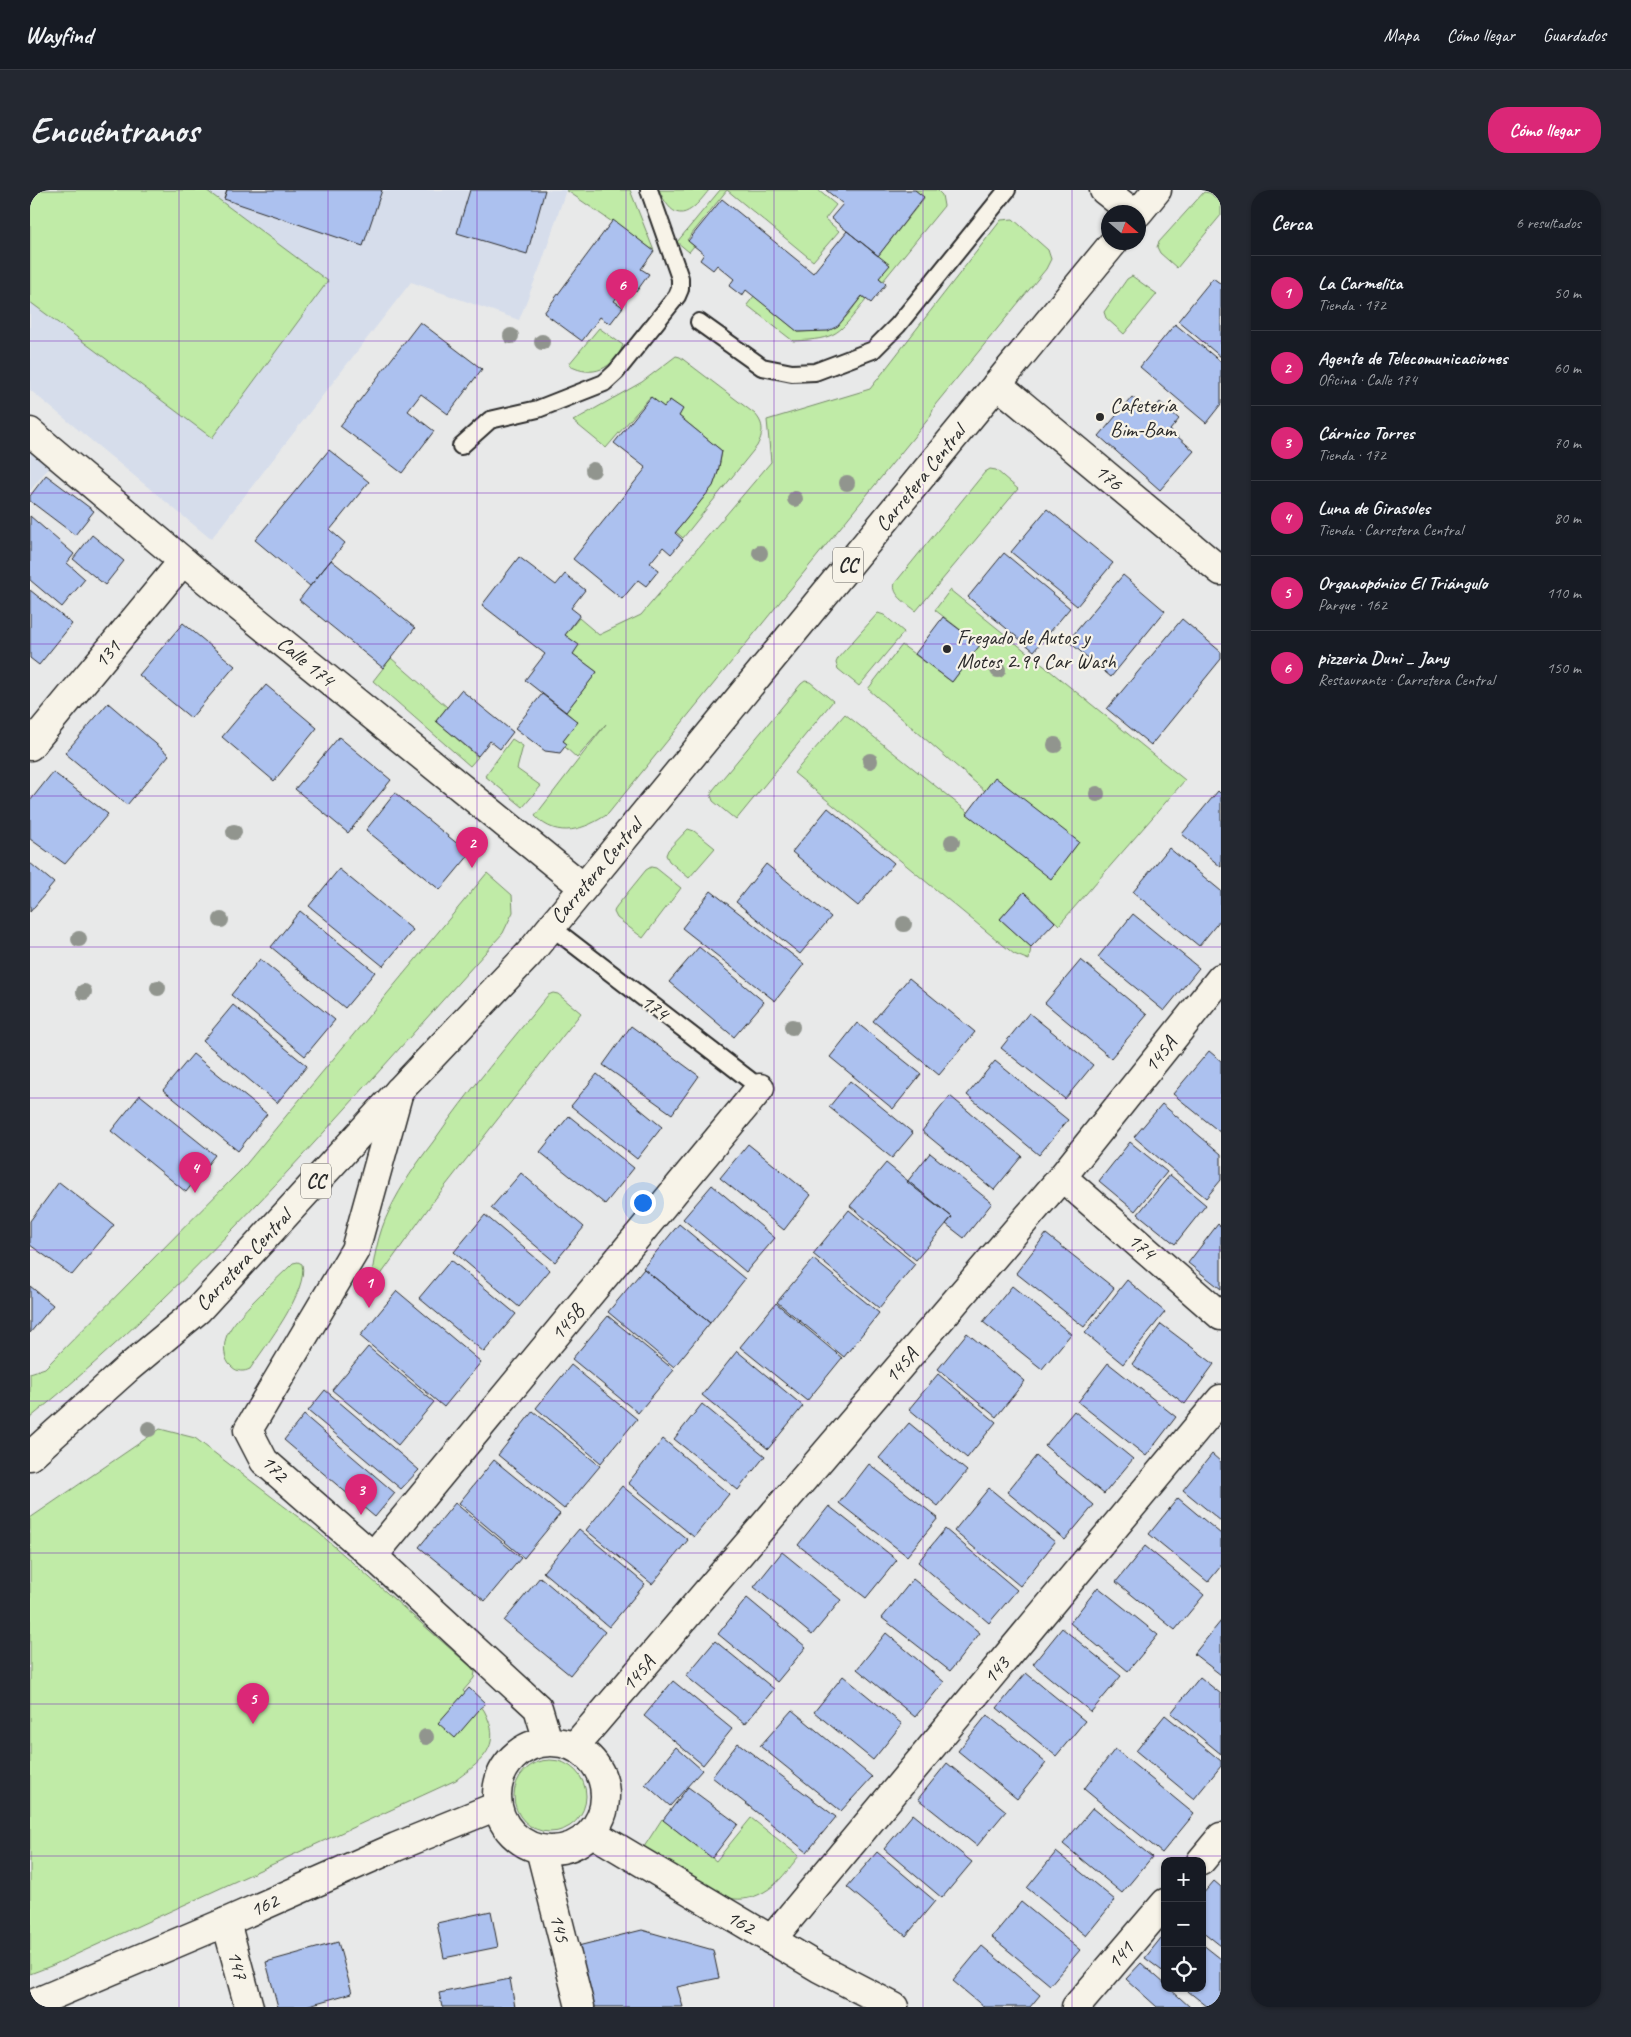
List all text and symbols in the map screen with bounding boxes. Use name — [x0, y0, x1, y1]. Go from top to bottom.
text: Wayfind — [25, 20, 92, 50]
text: Mapa — [1384, 24, 1419, 46]
text: Cómo llegar — [1447, 24, 1515, 46]
text: Guardados — [1543, 24, 1606, 46]
button: Cómo llegar — [1488, 107, 1601, 153]
text: Encuéntranos — [30, 108, 199, 153]
north arrow — [1101, 205, 1146, 250]
text: Cerca — [1271, 210, 1312, 236]
text: 6 resultados — [1516, 213, 1581, 233]
pin: 6 — [606, 269, 638, 310]
text: La Carmelita — [1318, 271, 1402, 295]
text: 1 — [1283, 283, 1291, 303]
text: 50 m — [1554, 283, 1581, 303]
text: Tienda · 172 — [1318, 295, 1386, 315]
text: Agente de Telecomunicaciones — [1318, 346, 1507, 370]
text: 2 — [1283, 358, 1291, 378]
text: 60 m — [1554, 358, 1581, 378]
text: Oficina · Calle 174 — [1318, 370, 1417, 390]
place label: Cafetería Bim-Bam — [1110, 392, 1178, 442]
marker: Cafetería Bim-Bam — [1094, 411, 1106, 423]
street label: Carretera Central — [869, 417, 973, 536]
text: Cárnico Torres — [1318, 421, 1414, 445]
text: 3 — [1283, 433, 1291, 453]
text: 70 m — [1554, 433, 1581, 453]
text: Tienda · 172 — [1318, 445, 1386, 465]
street label: 176 — [1090, 458, 1129, 496]
text: Luna de Girasoles — [1318, 496, 1430, 520]
text: 4 — [1283, 508, 1291, 528]
text: 80 m — [1554, 508, 1581, 528]
text: Tienda · Carretera Central — [1318, 520, 1463, 540]
road number: CC — [833, 548, 863, 582]
text: Organopónico El Triángulo — [1318, 571, 1487, 595]
text: 5 — [1284, 583, 1290, 603]
text: 110 m — [1547, 583, 1581, 603]
text: Parque · 162 — [1318, 595, 1387, 615]
place label: Fregado de Autos y Motos 2.99 Car Wash — [957, 624, 1116, 674]
street label: Calle 174 — [272, 630, 342, 694]
street label: 131 — [88, 634, 127, 673]
marker: Fregado de Autos y Motos 2.99 Car Wash — [941, 643, 953, 655]
text: pizzeria Duni _ Jany — [1318, 646, 1449, 670]
text: 6 — [1283, 658, 1291, 678]
text: 150 m — [1547, 658, 1581, 678]
text: Restaurante · Carretera Central — [1318, 670, 1494, 690]
street label: Carretera Central — [544, 810, 650, 929]
pin: 2 — [456, 827, 488, 868]
street label: 174 — [636, 988, 676, 1027]
street label: 145A — [1138, 1030, 1183, 1077]
pin: 4 — [179, 1152, 211, 1193]
road number: CC — [301, 1164, 331, 1198]
your location — [630, 1190, 656, 1216]
street label: Carretera Central — [189, 1201, 299, 1316]
street label: 174 — [1123, 1227, 1163, 1267]
pin: 1 — [353, 1267, 385, 1308]
street label: 145B — [544, 1297, 591, 1345]
street label: 145A — [878, 1341, 925, 1388]
street label: 172 — [256, 1449, 295, 1488]
pin: 3 — [345, 1474, 377, 1515]
street label: 145A — [615, 1649, 662, 1696]
street label: 143 — [977, 1650, 1016, 1689]
pin: 5 — [237, 1683, 269, 1724]
map controls — [1161, 1857, 1206, 1992]
button: + — [1161, 1857, 1206, 1902]
street label: 162 — [246, 1887, 284, 1923]
button: − — [1161, 1902, 1206, 1947]
street label: 162 — [722, 1904, 761, 1941]
street label: 145 — [544, 1911, 576, 1946]
street label: 141 — [1101, 1935, 1140, 1974]
button: locate — [1161, 1947, 1206, 1992]
street label: 147 — [222, 1948, 255, 1984]

